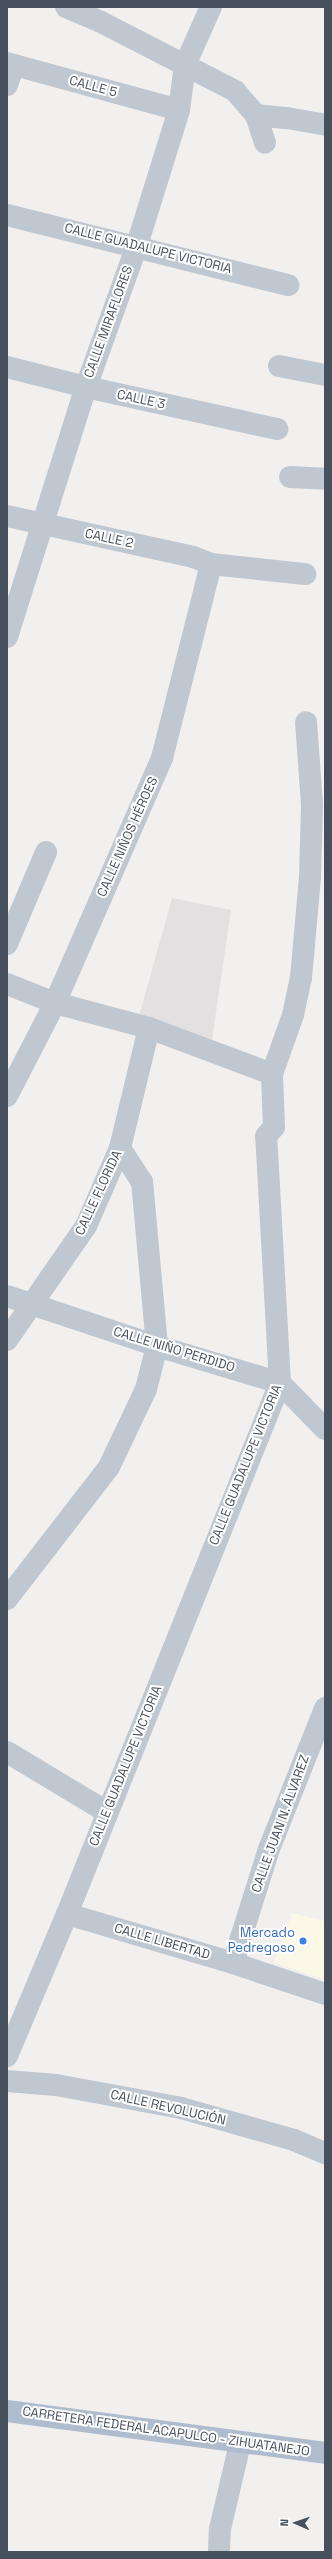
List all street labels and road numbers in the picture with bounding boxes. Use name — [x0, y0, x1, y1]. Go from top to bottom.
street label: CALLE 5 — [67, 73, 119, 101]
street label: CALLE GUADALUPE VICTORIA — [63, 221, 233, 277]
street label: CALLE MIRAFLORES — [81, 264, 137, 380]
street label: CALLE 3 — [115, 387, 167, 413]
street label: CALLE 2 — [83, 526, 135, 552]
street label: CALLE NIÑOS HÉROES — [94, 775, 162, 899]
street label: CALLE FLORIDA — [73, 1148, 125, 1238]
street label: CALLE NIÑO PERDIDO — [111, 1324, 237, 1376]
street label: CALLE GUADALUPE VICTORIA — [207, 1382, 285, 1548]
street label: CALLE GUADALUPE VICTORIA — [87, 1683, 165, 1849]
street label: CALLE JUAN N. ÁLVAREZ — [249, 1753, 313, 1895]
street label: CALLE LIBERTAD — [112, 1921, 212, 1963]
street label: CALLE REVOLUCIÓN — [109, 2087, 227, 2129]
street label: CARRETERA FEDERAL ACAPULCO - ZIHUATANEJO — [21, 2404, 311, 2460]

